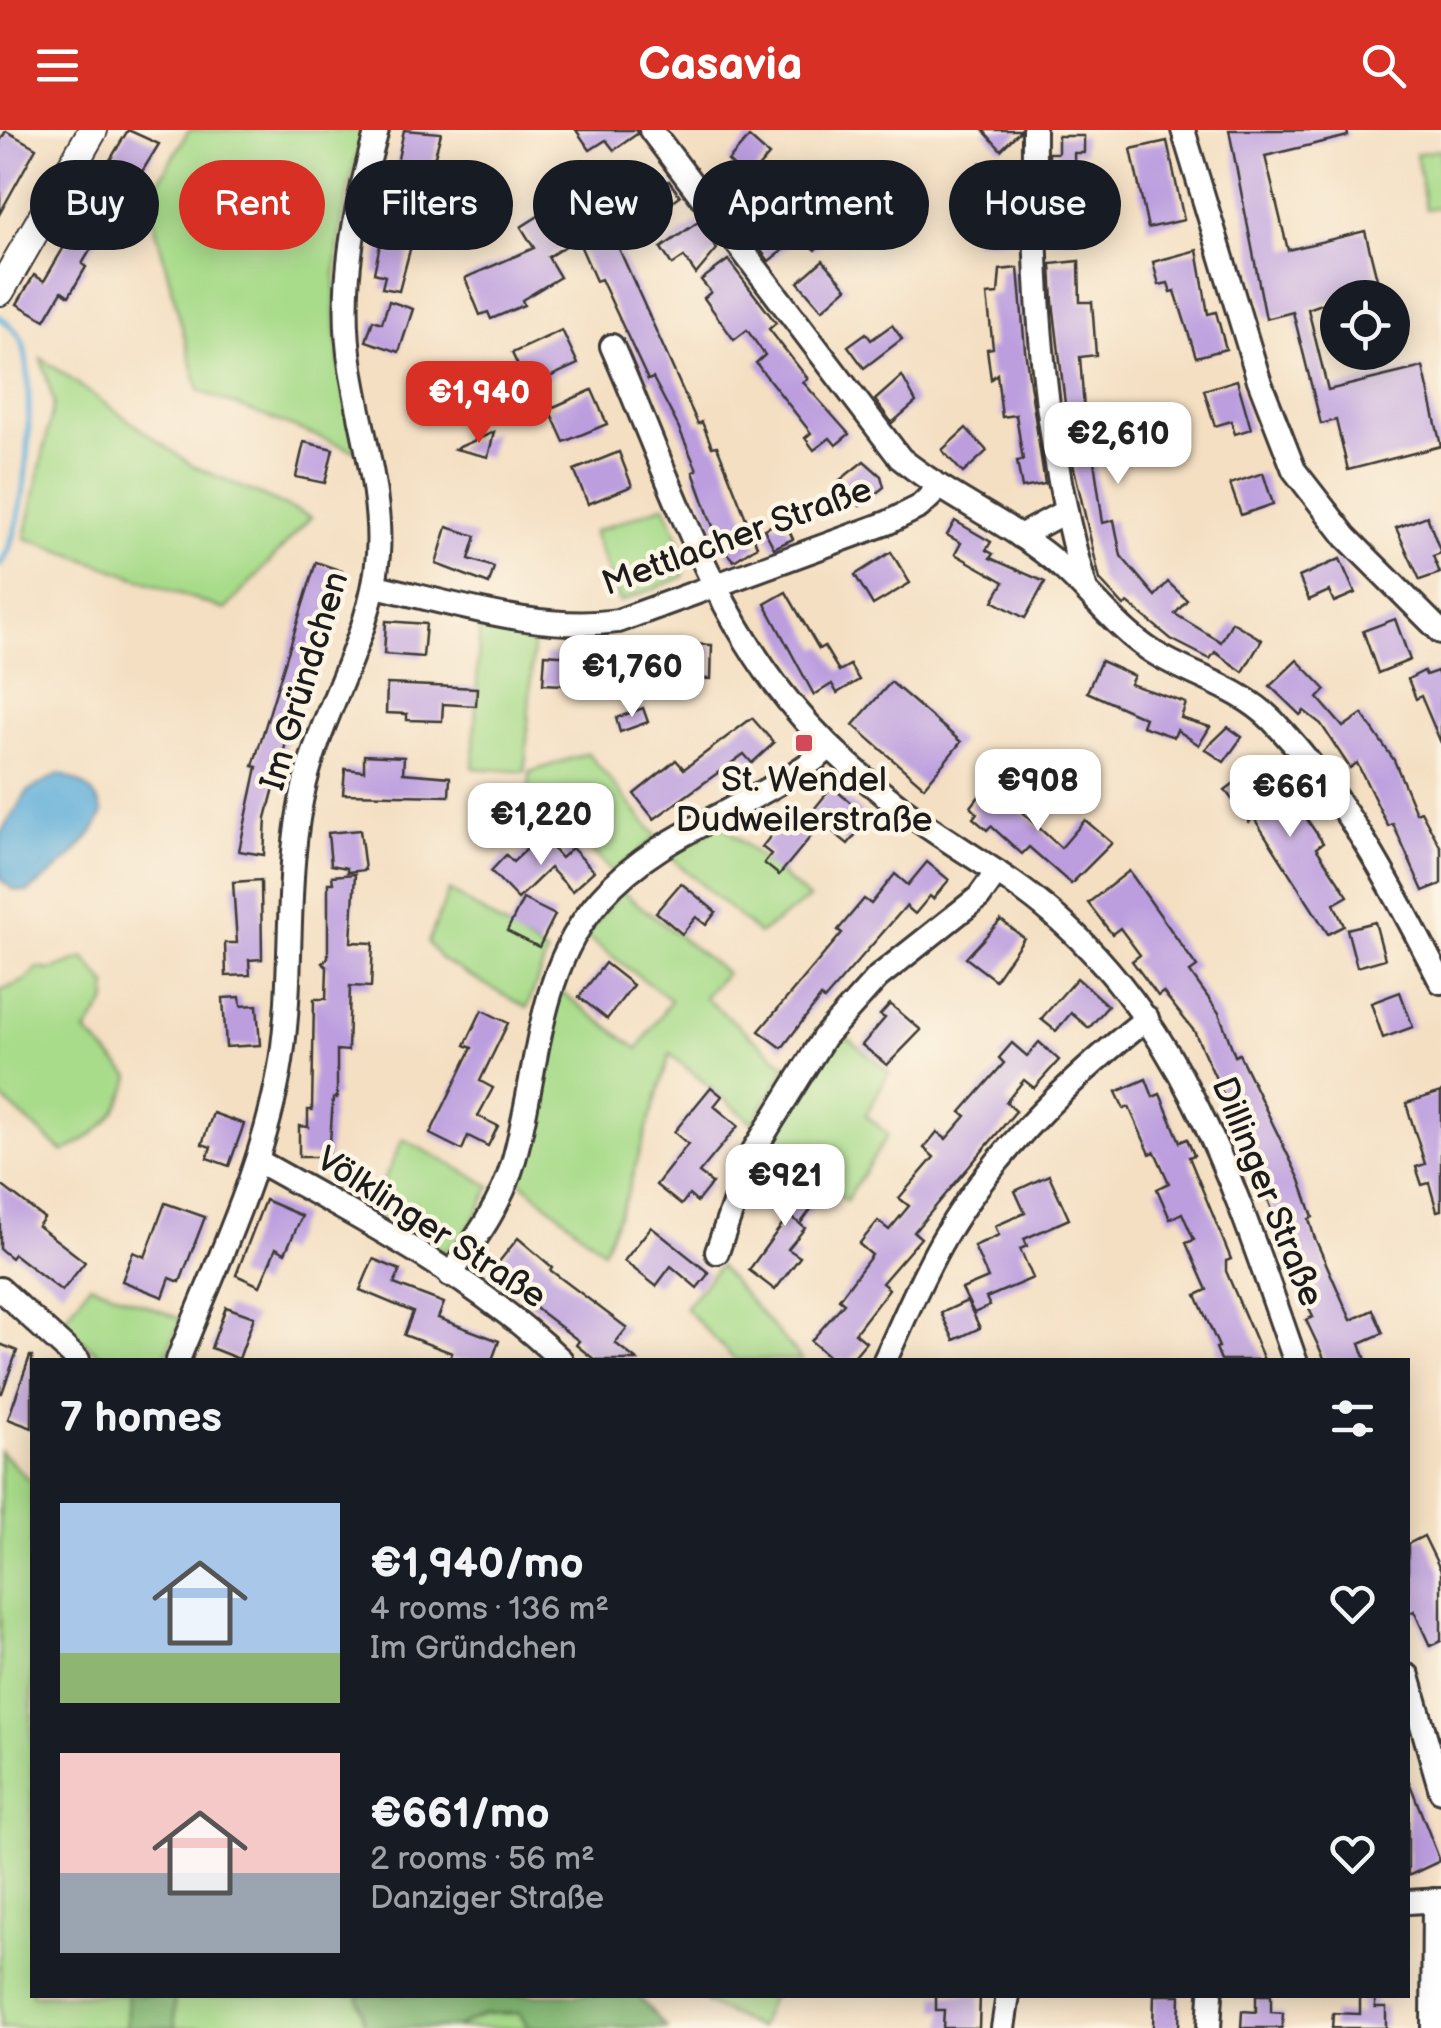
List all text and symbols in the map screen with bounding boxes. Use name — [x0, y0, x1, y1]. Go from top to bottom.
icon: menu — [30, 38, 85, 93]
text: Casavia — [639, 38, 802, 93]
icon: search — [1356, 38, 1411, 93]
chip: Buy — [30, 160, 159, 250]
chip: Rent — [179, 160, 325, 250]
chip: Filters — [345, 160, 513, 250]
chip: New — [533, 160, 673, 250]
chip: Apartment — [693, 160, 929, 250]
chip: House — [949, 160, 1121, 250]
map controls — [1320, 280, 1410, 370]
button: locate — [1320, 280, 1410, 370]
pin: €1,940 — [398, 361, 560, 446]
text: €1,940 — [428, 374, 530, 413]
pin: €2,610 — [1037, 402, 1199, 487]
text: €2,610 — [1066, 415, 1170, 454]
street label: Mettlacher Straße — [596, 468, 878, 606]
street label: Im Gründchen — [251, 567, 359, 795]
pin: €1,760 — [551, 635, 713, 720]
text: €1,760 — [581, 648, 683, 687]
marker: St. Wendel Dudweilerstraße — [793, 732, 815, 754]
pin: €908 — [979, 749, 1097, 834]
pin: €661 — [1231, 755, 1349, 840]
place label: St. Wendel Dudweilerstraße — [676, 759, 932, 842]
text: €908 — [997, 762, 1079, 801]
text: €661 — [1252, 768, 1328, 807]
pin: €1,220 — [460, 783, 622, 868]
text: €1,220 — [490, 796, 592, 835]
street label: Dillinger Straße — [1201, 1071, 1333, 1313]
street label: Völklinger Straße — [308, 1138, 554, 1318]
pin: €921 — [726, 1144, 844, 1229]
text: €921 — [748, 1157, 822, 1196]
icon: filters — [1325, 1391, 1380, 1446]
text: 7 homes — [60, 1393, 222, 1444]
text: €1,940/mo — [370, 1539, 584, 1590]
icon: home — [140, 1543, 260, 1663]
icon: heart — [1325, 1576, 1380, 1631]
text: 4 rooms · 136 m² — [370, 1590, 609, 1629]
text: Im Gründchen — [370, 1629, 577, 1668]
text: €661/mo — [370, 1789, 550, 1840]
icon: home — [140, 1793, 260, 1913]
icon: heart — [1325, 1826, 1380, 1881]
text: 2 rooms · 56 m² — [370, 1840, 595, 1879]
text: Danziger Straße — [370, 1879, 604, 1918]

